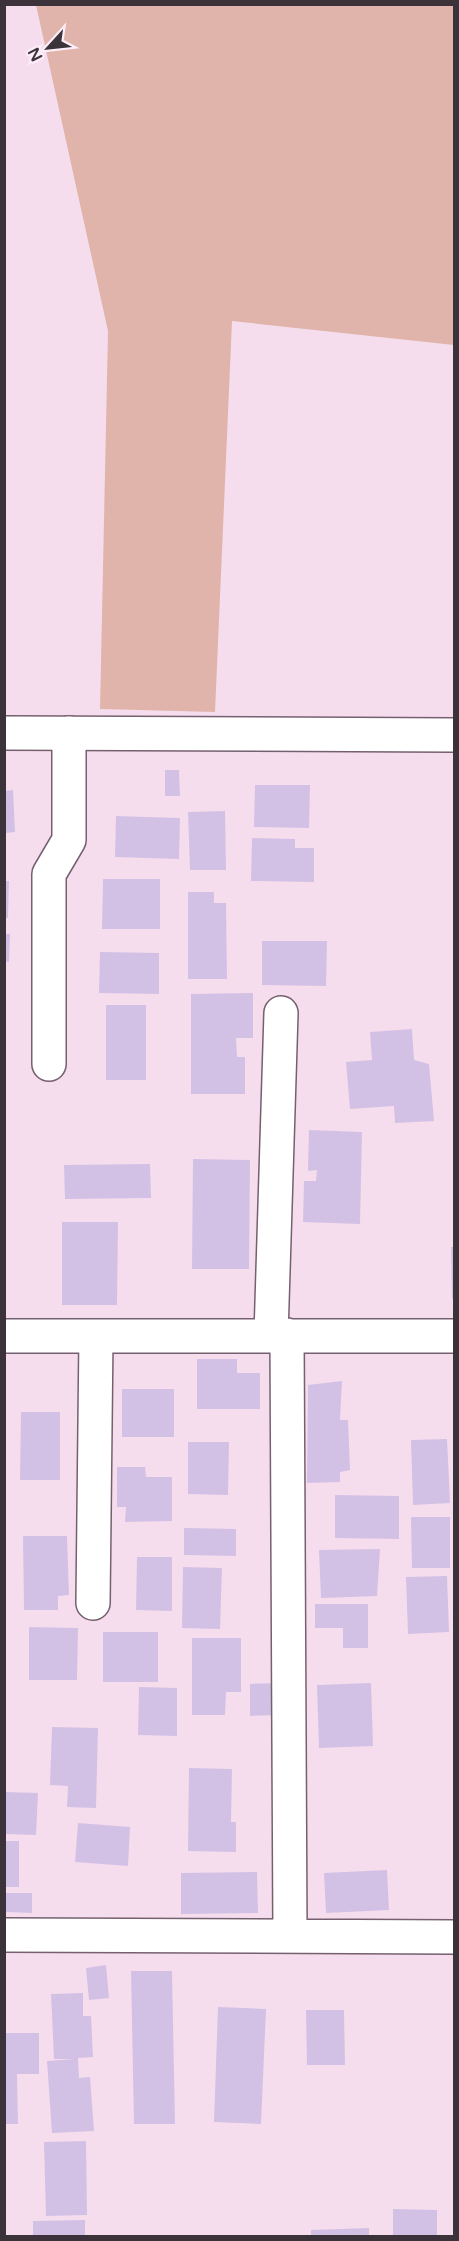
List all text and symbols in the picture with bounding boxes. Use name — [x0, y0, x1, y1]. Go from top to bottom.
north arrow — [18, 18, 78, 78]
text: N — [24, 44, 47, 65]

